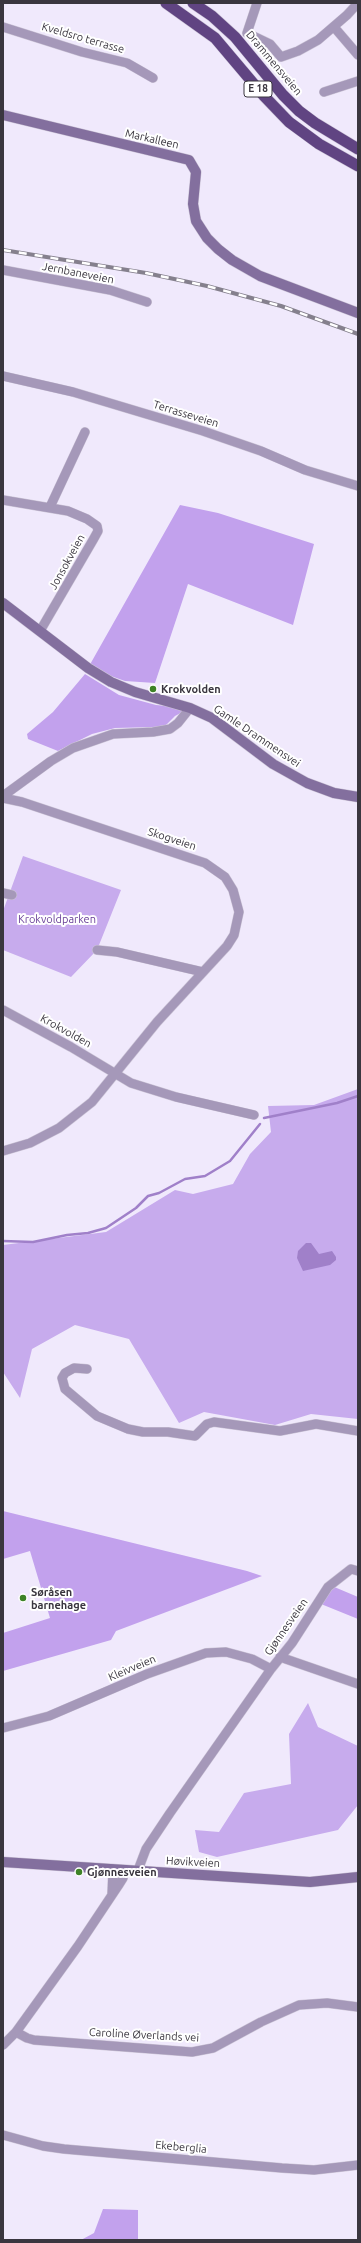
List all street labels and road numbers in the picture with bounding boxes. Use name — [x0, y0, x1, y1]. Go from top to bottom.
street label: Kveldsro terrasse — [40, 20, 126, 56]
street label: Drammensveien — [243, 28, 305, 98]
road number: E 18 — [244, 81, 272, 97]
street label: Markalleen — [124, 126, 180, 152]
street label: Jernbaneveien — [41, 260, 115, 286]
street label: Terrasseveien — [152, 398, 220, 430]
street label: Jonsokveien — [46, 532, 88, 592]
street label: Gamle Drammensvei — [211, 702, 303, 770]
street label: Skogveien — [146, 825, 198, 853]
street label: Krokvolden — [38, 1012, 94, 1050]
street label: Gjønnesveien — [262, 1596, 310, 1658]
street label: Kleivveien — [106, 1652, 158, 1684]
street label: Høvikveien — [166, 1854, 220, 1870]
street label: Caroline Øverlands vei — [89, 2026, 199, 2044]
street label: Ekeberglia — [155, 2138, 207, 2156]

